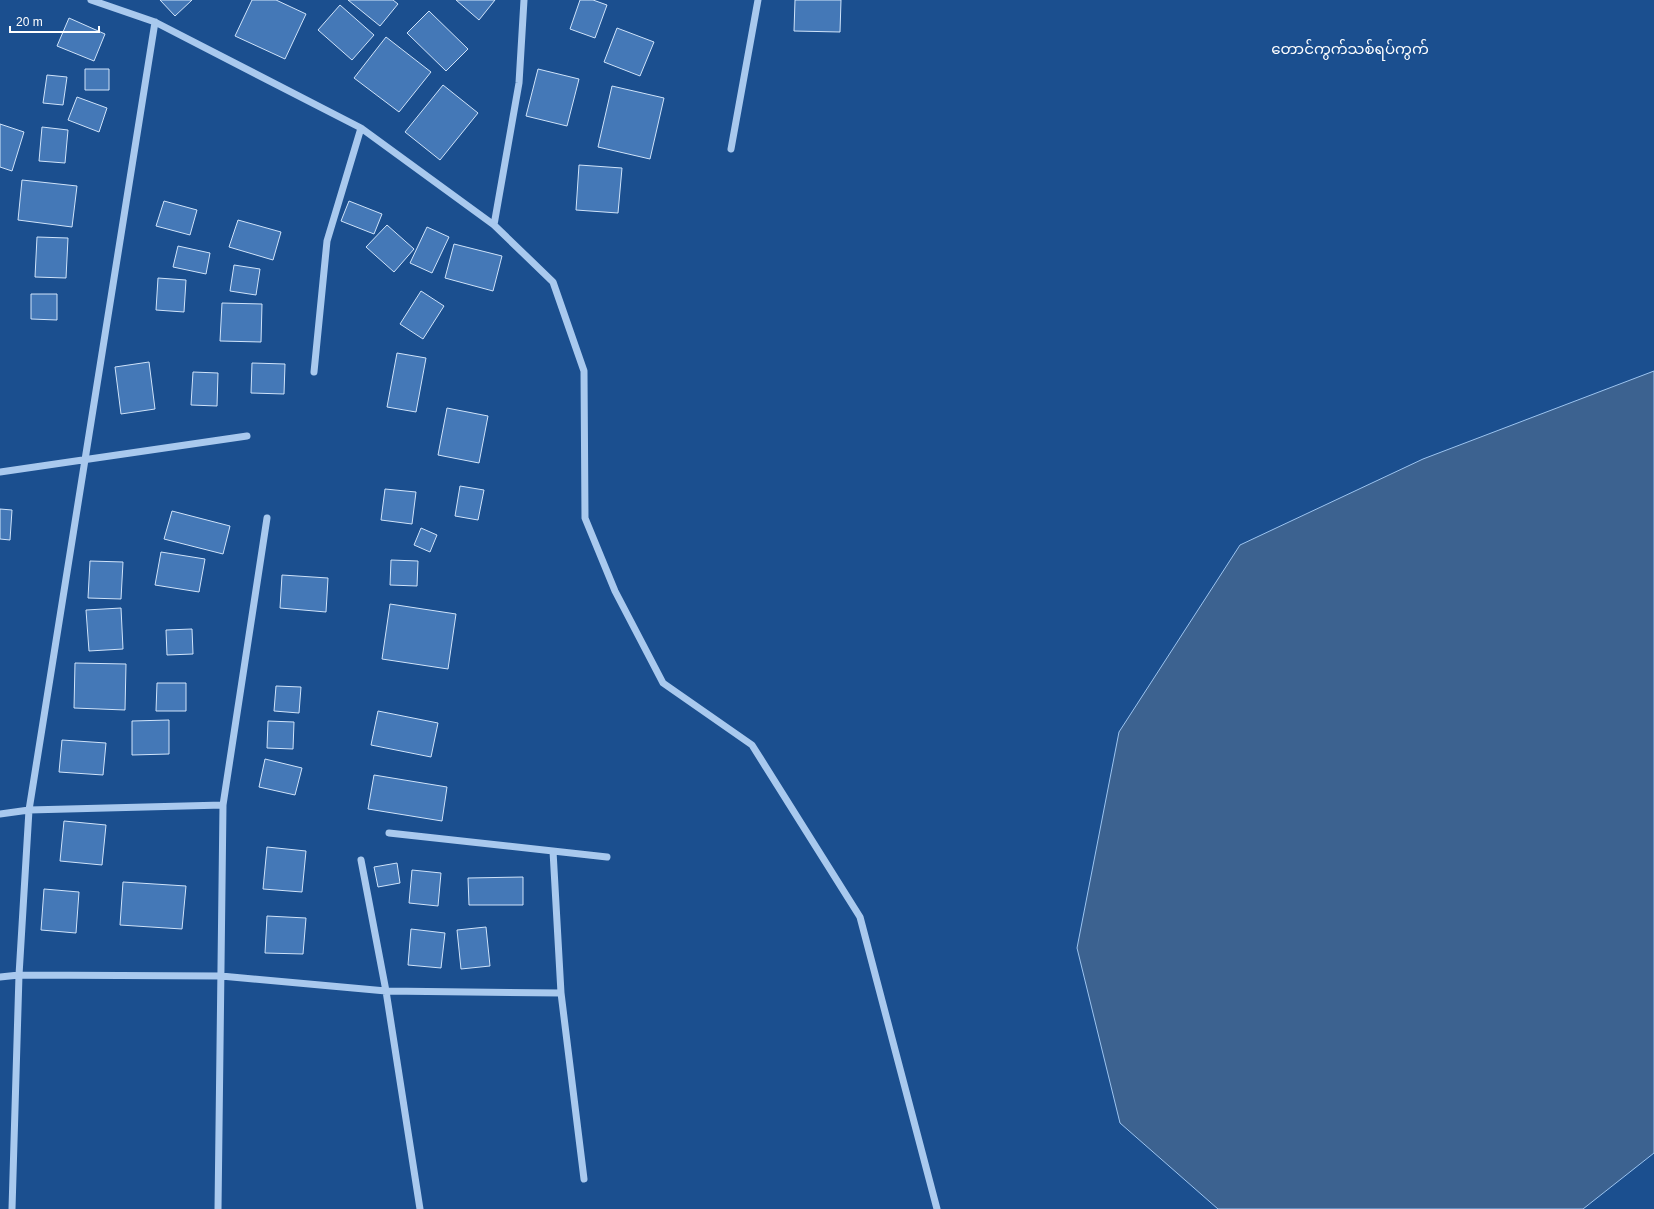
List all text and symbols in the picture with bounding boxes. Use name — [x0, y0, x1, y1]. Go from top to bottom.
scale bar — [10, 8, 99, 34]
text: 20 m — [16, 15, 43, 29]
district label: တောင်ကွက်သစ်ရပ်ကွက် — [1271, 39, 1429, 61]

